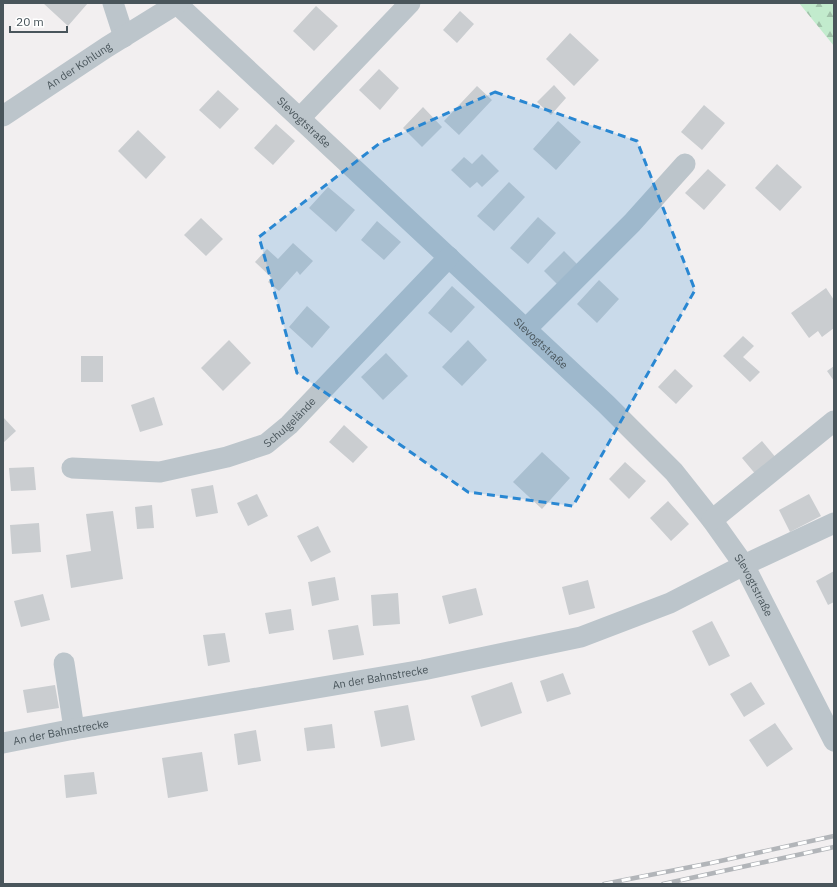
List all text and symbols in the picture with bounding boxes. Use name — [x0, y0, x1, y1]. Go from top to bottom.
scale bar — [10, 8, 67, 34]
text: 20 m — [16, 14, 44, 29]
street label: An der Kohlung — [44, 39, 114, 92]
street label: Slevogtstraße — [274, 94, 334, 151]
street label: Slevogtstraße — [511, 315, 571, 372]
street label: Schulgelände — [261, 394, 319, 450]
street label: Slevogtstraße — [731, 551, 776, 619]
street label: An der Bahnstrecke — [331, 662, 429, 692]
street label: An der Bahnstrecke — [12, 716, 110, 748]

